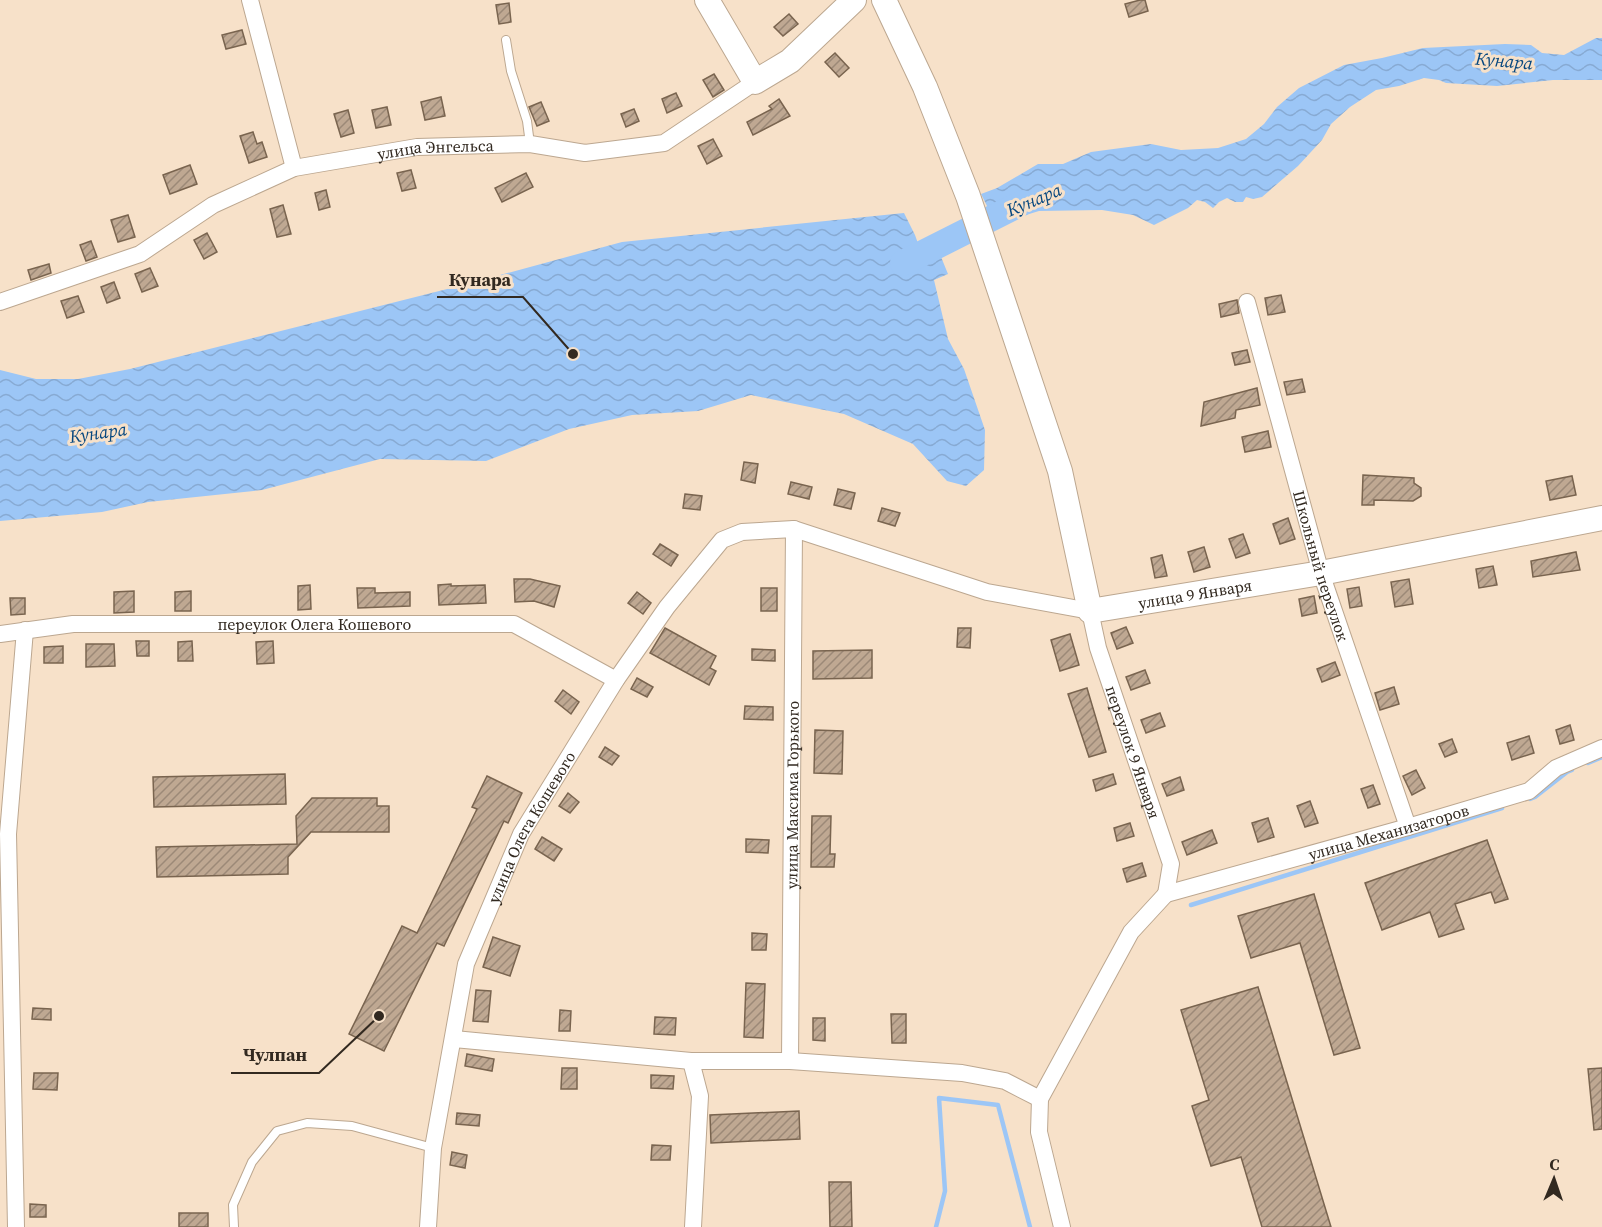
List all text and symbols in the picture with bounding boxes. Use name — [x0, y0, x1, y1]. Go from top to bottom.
water label: Кунара — [1473, 45, 1535, 76]
street label: улица Энгельса — [375, 134, 495, 165]
water label: Кунара — [1001, 176, 1066, 223]
callout: Кунара — [437, 261, 523, 297]
text: Кунара — [449, 267, 512, 292]
water label: Кунара — [67, 416, 129, 449]
street label: Школьный переулок — [1288, 488, 1355, 644]
street label: улица 9 Января — [1137, 574, 1254, 614]
street label: переулок Олега Кошевого — [217, 613, 411, 635]
street label: переулок 9 Января — [1100, 683, 1166, 822]
street label: улица Максима Горького — [780, 700, 804, 889]
street label: улица Олега Кошевого — [482, 747, 581, 906]
street label: улица Механизаторов — [1306, 799, 1471, 865]
callout: Чулпан — [231, 1037, 319, 1073]
text: Чулпан — [243, 1042, 307, 1067]
north arrow — [1524, 1149, 1584, 1209]
text: С — [1549, 1153, 1560, 1175]

